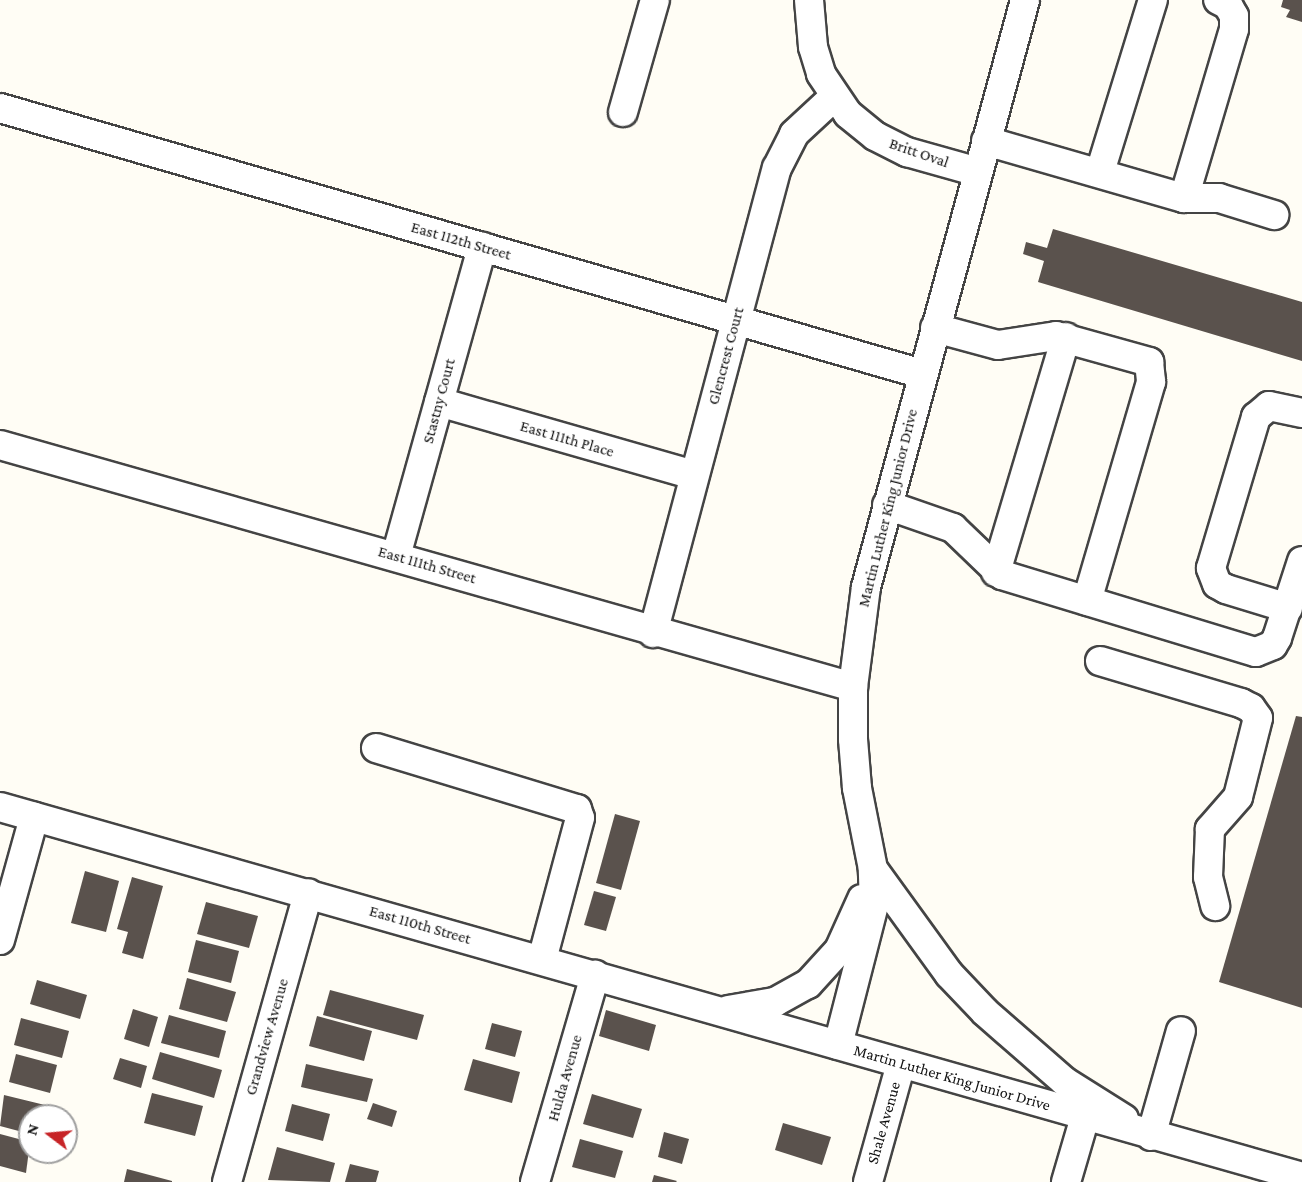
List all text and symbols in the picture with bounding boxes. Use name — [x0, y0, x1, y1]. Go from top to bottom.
street label: Britt Oval — [887, 134, 951, 172]
street label: East 112th Street — [409, 218, 513, 264]
street label: Glencrest Court — [704, 305, 748, 407]
street label: Stastny Court — [418, 356, 460, 446]
street label: Martin Luther King Junior Drive — [854, 407, 922, 609]
street label: East 111th Place — [518, 416, 616, 462]
street label: East 111th Street — [376, 542, 478, 588]
street label: East 110th Street — [367, 901, 473, 949]
street label: Grandview Avenue — [241, 976, 293, 1098]
street label: Hulda Avenue — [543, 1033, 587, 1123]
street label: Martin Luther King Junior Drive — [851, 1041, 1053, 1115]
street label: Shale Avenue — [863, 1080, 905, 1166]
north arrow — [18, 1104, 78, 1164]
text: N — [22, 1122, 42, 1137]

